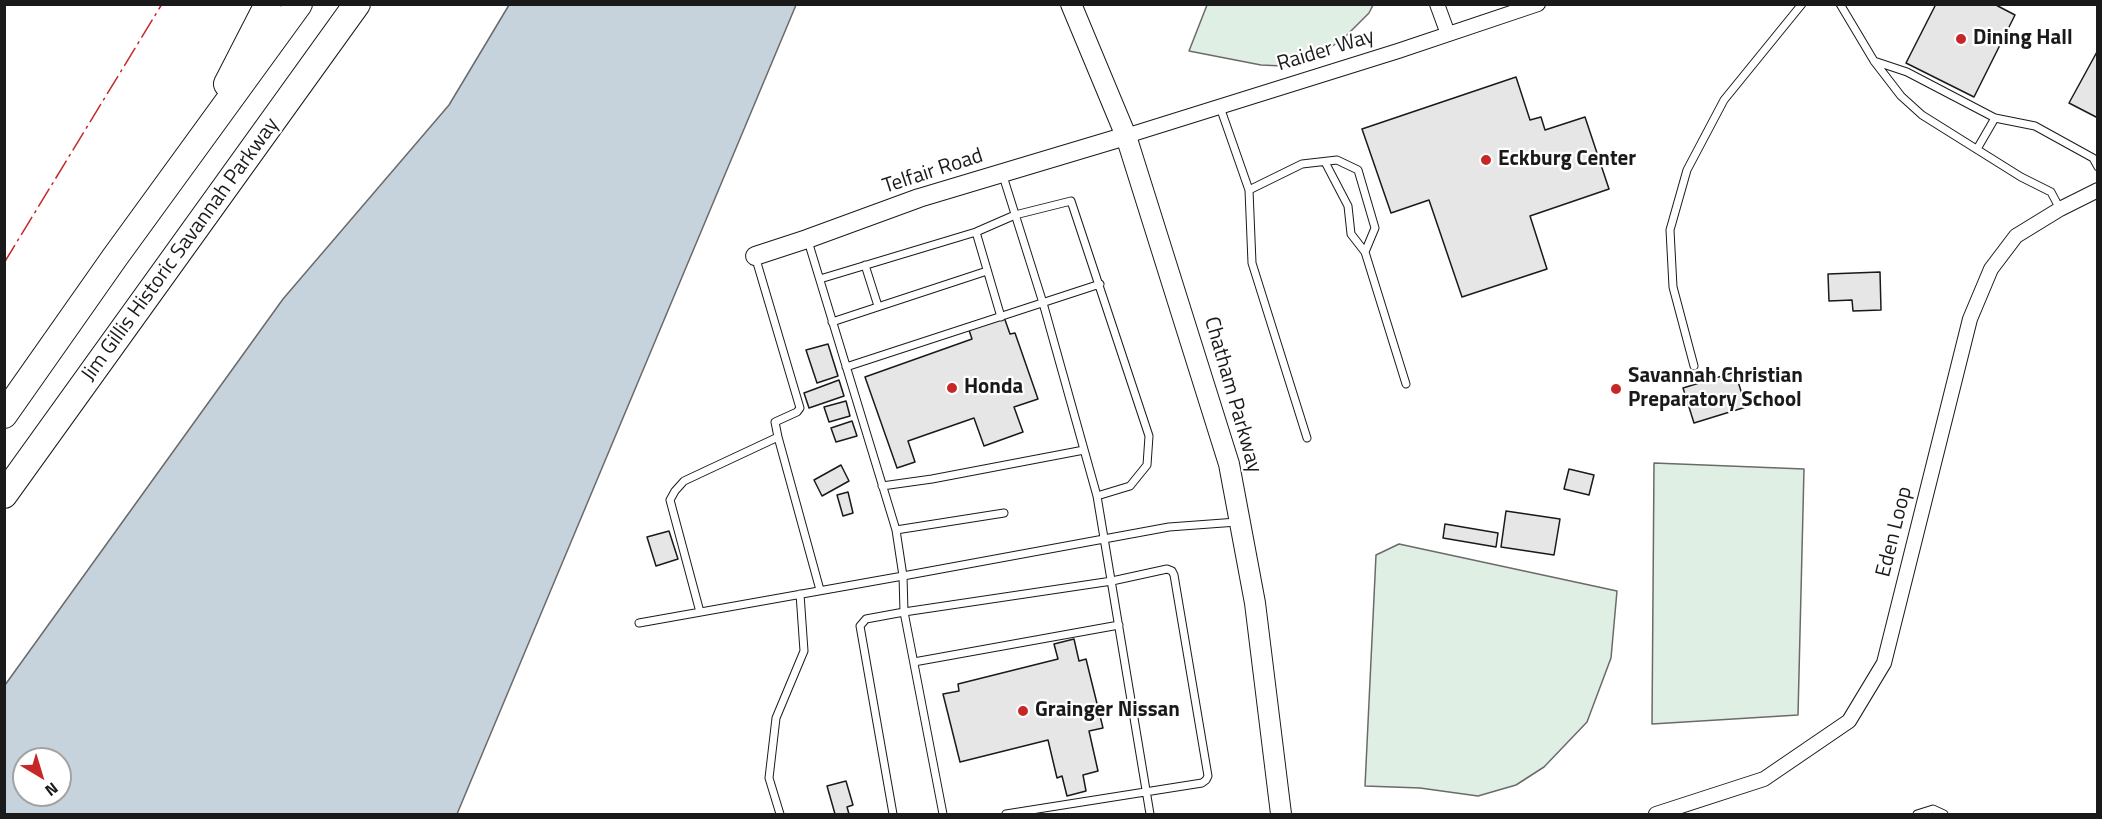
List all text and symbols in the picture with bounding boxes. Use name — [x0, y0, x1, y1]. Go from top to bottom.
street label: Raider Way — [1274, 24, 1378, 78]
place label: Dining Hall — [1973, 26, 2073, 52]
marker: Dining Hall — [1954, 32, 1968, 46]
street label: Jim Gillis Historic Savannah Parkway — [77, 113, 285, 387]
street label: Telfair Road — [880, 144, 986, 200]
place label: Eckburg Center — [1498, 147, 1636, 173]
marker: Eckburg Center — [1479, 153, 1493, 167]
street label: Chatham Parkway — [1198, 314, 1266, 476]
place label: Savannah Christian Preparatory School — [1628, 364, 1803, 414]
place label: Honda — [964, 375, 1023, 401]
marker: Honda — [945, 381, 959, 395]
marker: Savannah Christian Preparatory School — [1609, 382, 1623, 396]
street label: Eden Loop — [1872, 484, 1918, 580]
place label: Grainger Nissan — [1035, 698, 1180, 724]
marker: Grainger Nissan — [1016, 704, 1030, 718]
north arrow — [12, 747, 72, 807]
text: N — [40, 777, 64, 802]

